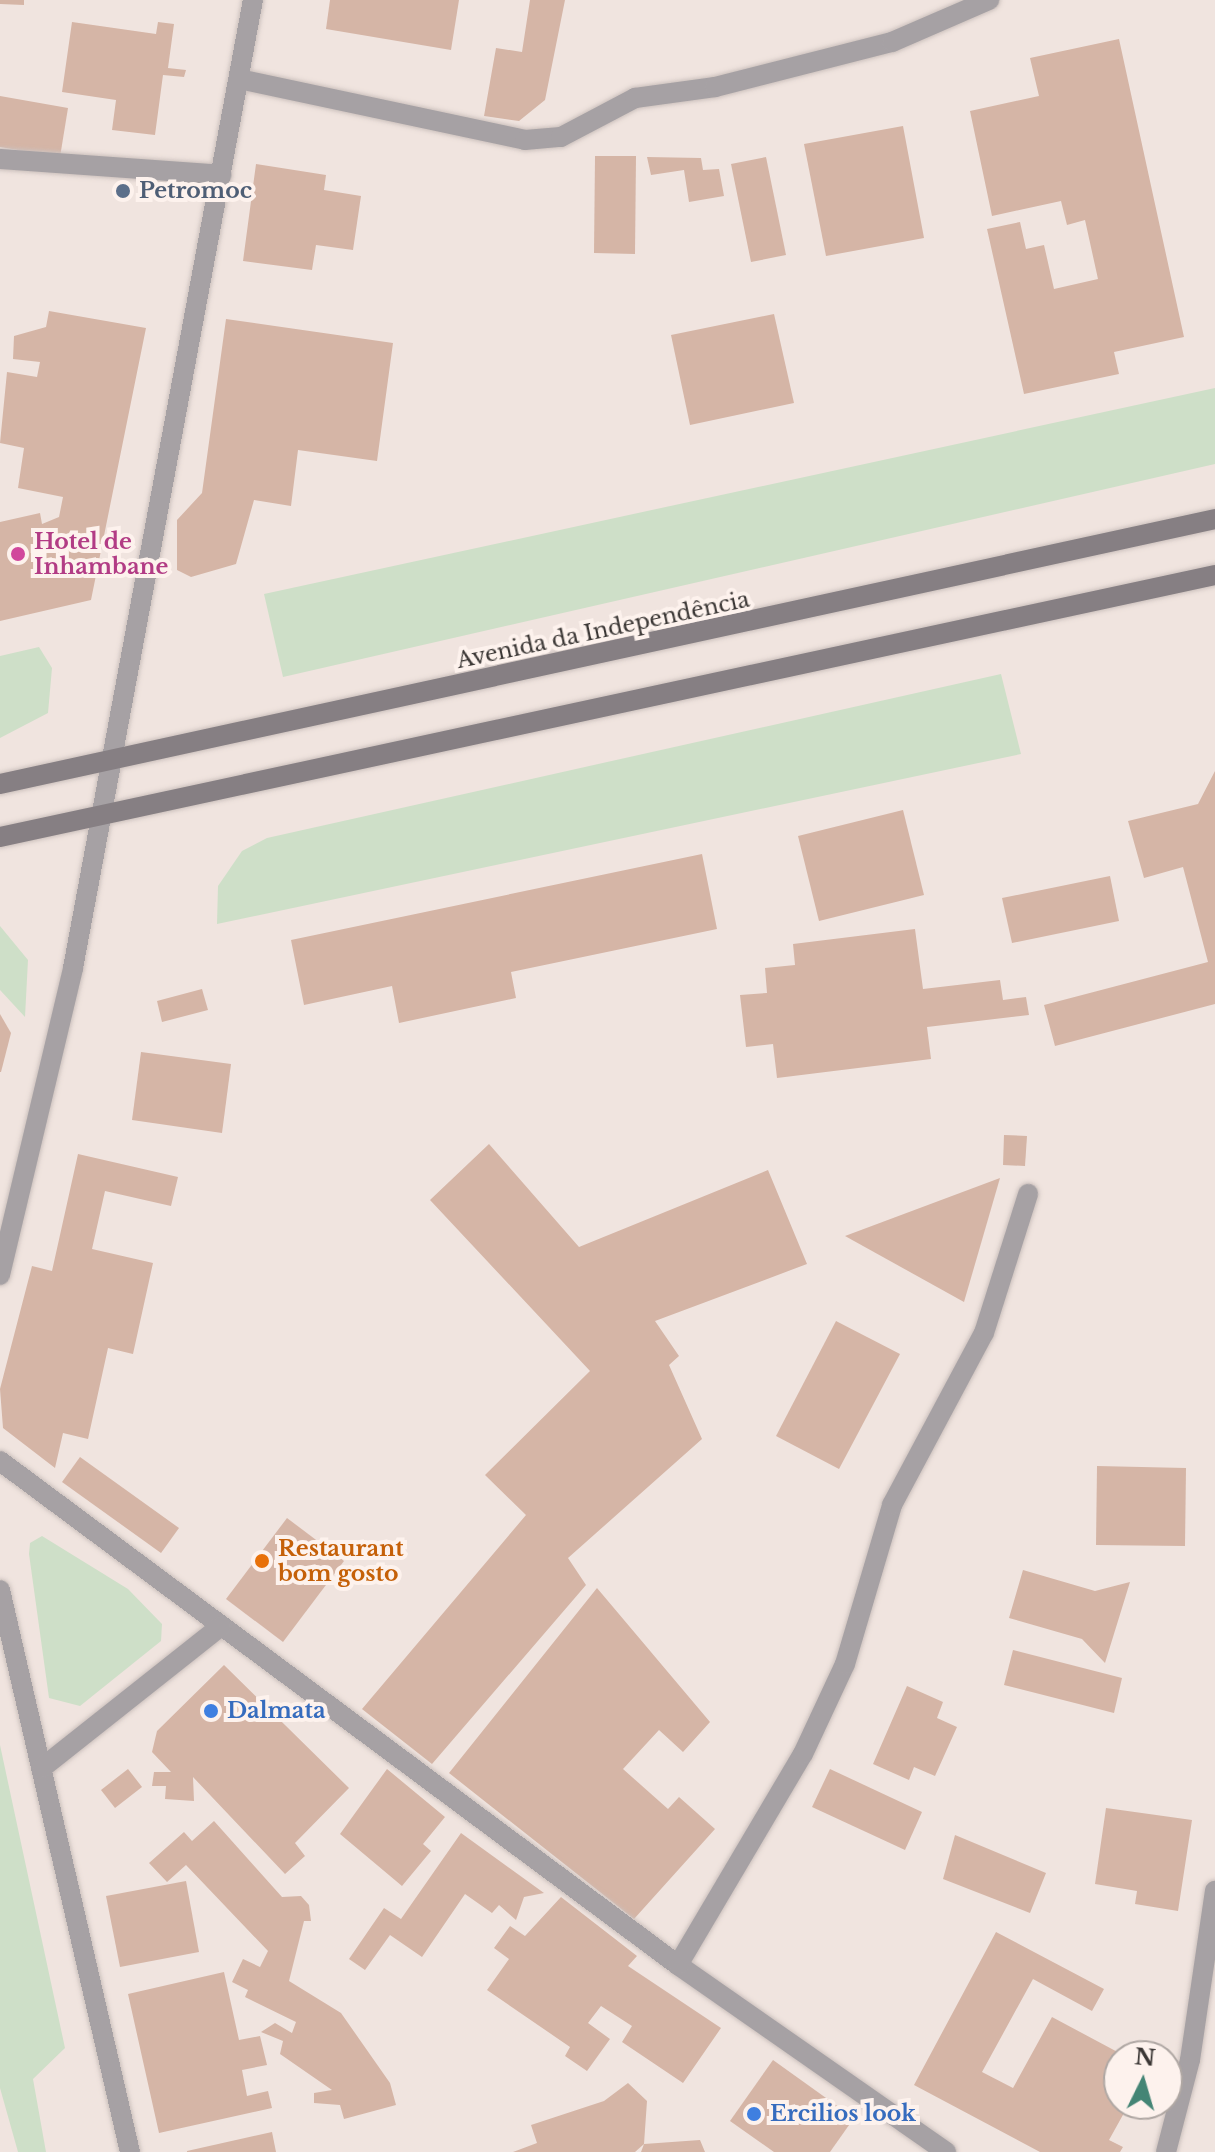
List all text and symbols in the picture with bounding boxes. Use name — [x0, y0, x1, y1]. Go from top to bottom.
place label: Petromoc — [139, 178, 252, 204]
marker: Petromoc — [114, 182, 132, 200]
place label: Hotel de Inhambane — [34, 528, 168, 580]
marker: Hotel de Inhambane — [9, 545, 27, 563]
street label: Avenida da Independência — [454, 586, 752, 674]
place label: Restaurant bom gosto — [278, 1535, 404, 1586]
marker: Restaurant bom gosto — [253, 1552, 271, 1570]
place label: Dalmata — [227, 1698, 326, 1724]
marker: Dalmata — [202, 1702, 220, 1720]
north arrow — [1103, 2040, 1183, 2120]
text: N — [1133, 2043, 1156, 2072]
place label: Ercilios look — [770, 2101, 916, 2127]
marker: Ercilios look — [745, 2105, 763, 2123]

